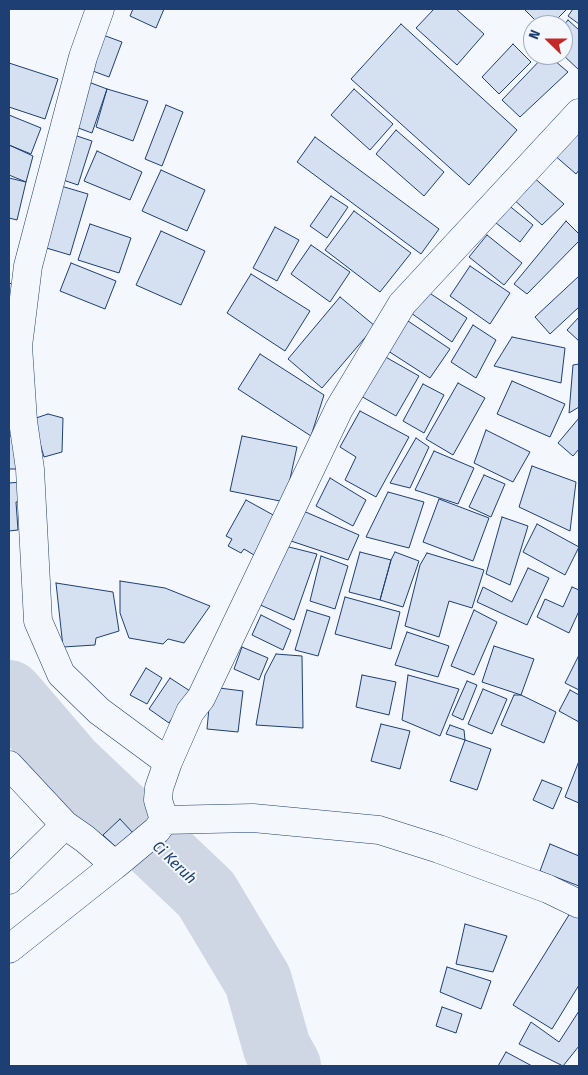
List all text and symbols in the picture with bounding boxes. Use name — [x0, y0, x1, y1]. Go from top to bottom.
north arrow — [523, 15, 573, 65]
text: N — [525, 28, 544, 42]
water label: Ci Keruh — [148, 837, 200, 889]

